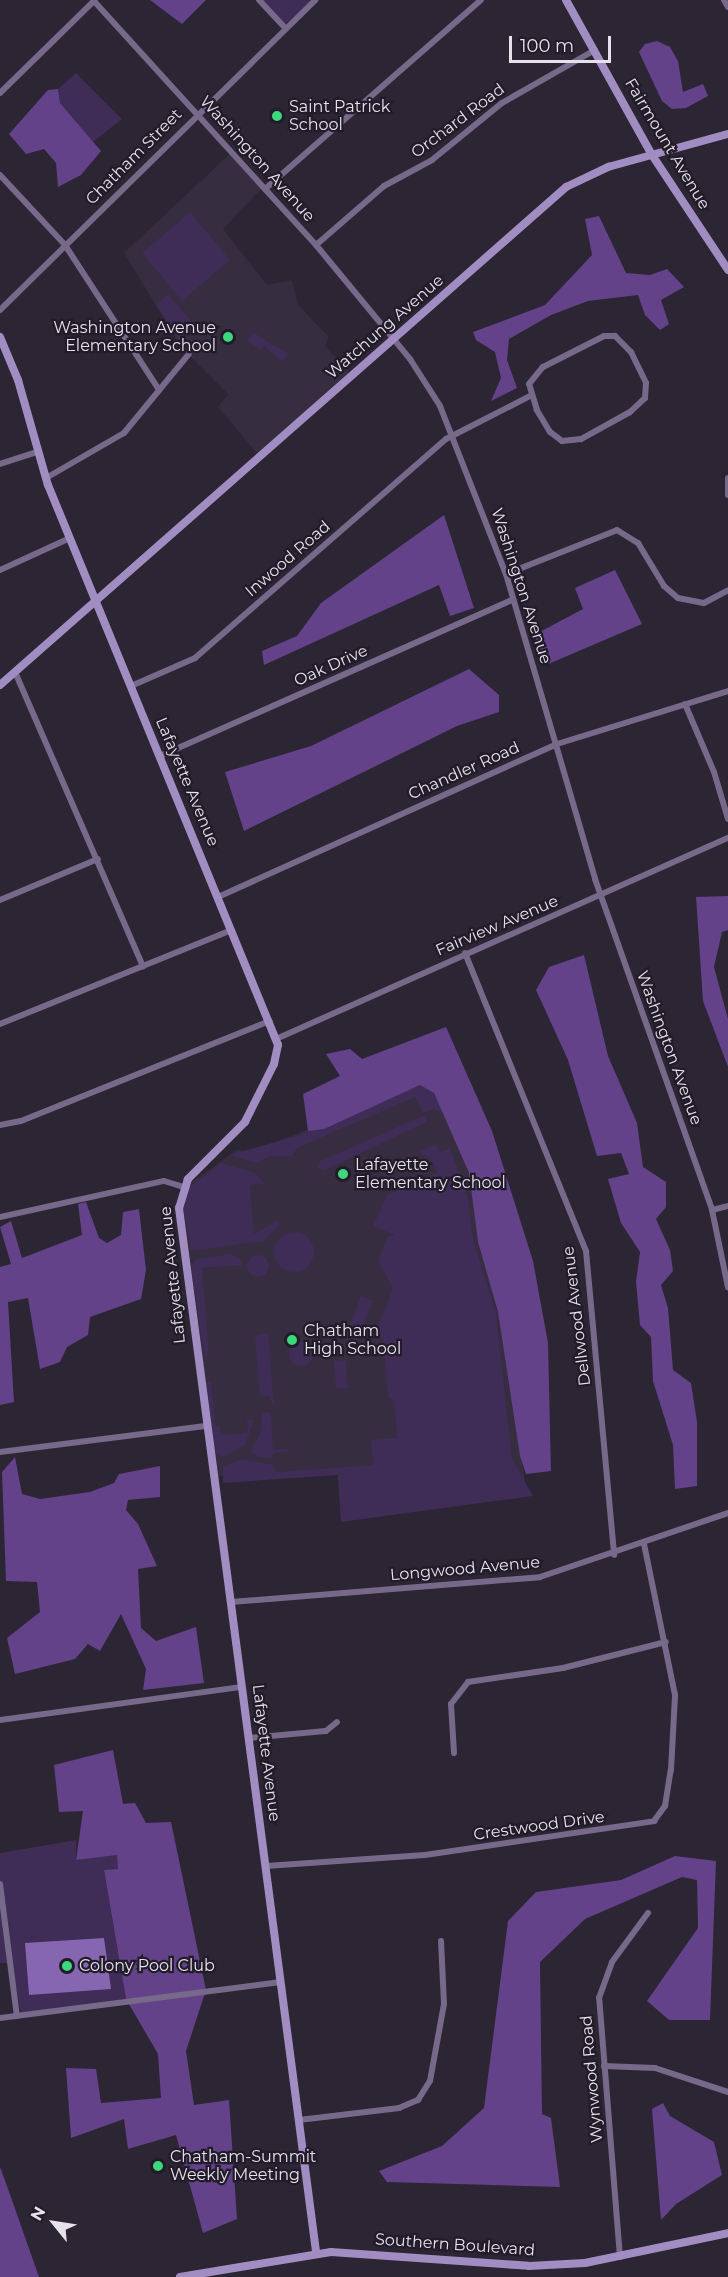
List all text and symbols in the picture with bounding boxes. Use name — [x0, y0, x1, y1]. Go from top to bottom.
scale bar — [512, 24, 614, 62]
text: 100 m — [520, 35, 574, 57]
street label: Fairmount Avenue — [620, 75, 714, 213]
street label: Orchard Road — [408, 80, 508, 162]
street label: Washington Avenue — [195, 92, 319, 226]
place label: Saint Patrick School — [289, 97, 390, 135]
street label: Chatham Street — [82, 105, 186, 209]
marker: Saint Patrick School — [270, 109, 284, 123]
street label: Watchung Avenue — [322, 271, 448, 383]
place label: Washington Avenue Elementary School — [53, 318, 216, 356]
marker: Washington Avenue Elementary School — [221, 330, 235, 344]
street label: Washington Avenue — [487, 506, 555, 666]
street label: Inwood Road — [242, 517, 334, 601]
street label: Oak Drive — [291, 641, 371, 691]
street label: Lafayette Avenue — [151, 715, 223, 849]
street label: Chandler Road — [405, 738, 523, 804]
street label: Fairview Avenue — [433, 892, 561, 960]
street label: Washington Avenue — [632, 968, 706, 1128]
place label: Lafayette Elementary School — [355, 1155, 506, 1193]
marker: Lafayette Elementary School — [336, 1167, 350, 1181]
street label: Lafayette Avenue — [156, 1205, 190, 1345]
street label: Dellwood Avenue — [559, 1245, 595, 1387]
place label: Chatham High School — [304, 1321, 401, 1359]
marker: Chatham High School — [285, 1333, 299, 1347]
street label: Longwood Avenue — [389, 1553, 541, 1585]
street label: Lafayette Avenue — [248, 1683, 284, 1823]
street label: Crestwood Drive — [472, 1807, 606, 1845]
place label: Colony Pool Club — [79, 1956, 215, 1976]
marker: Colony Pool Club — [60, 1959, 74, 1973]
street label: Wynwood Road — [577, 2014, 607, 2144]
place label: Chatham-Summit Weekly Meeting — [170, 2147, 316, 2185]
marker: Chatham-Summit Weekly Meeting — [151, 2159, 165, 2173]
north arrow — [24, 2193, 84, 2253]
text: N — [27, 2203, 49, 2224]
street label: Southern Boulevard — [374, 2230, 536, 2260]

